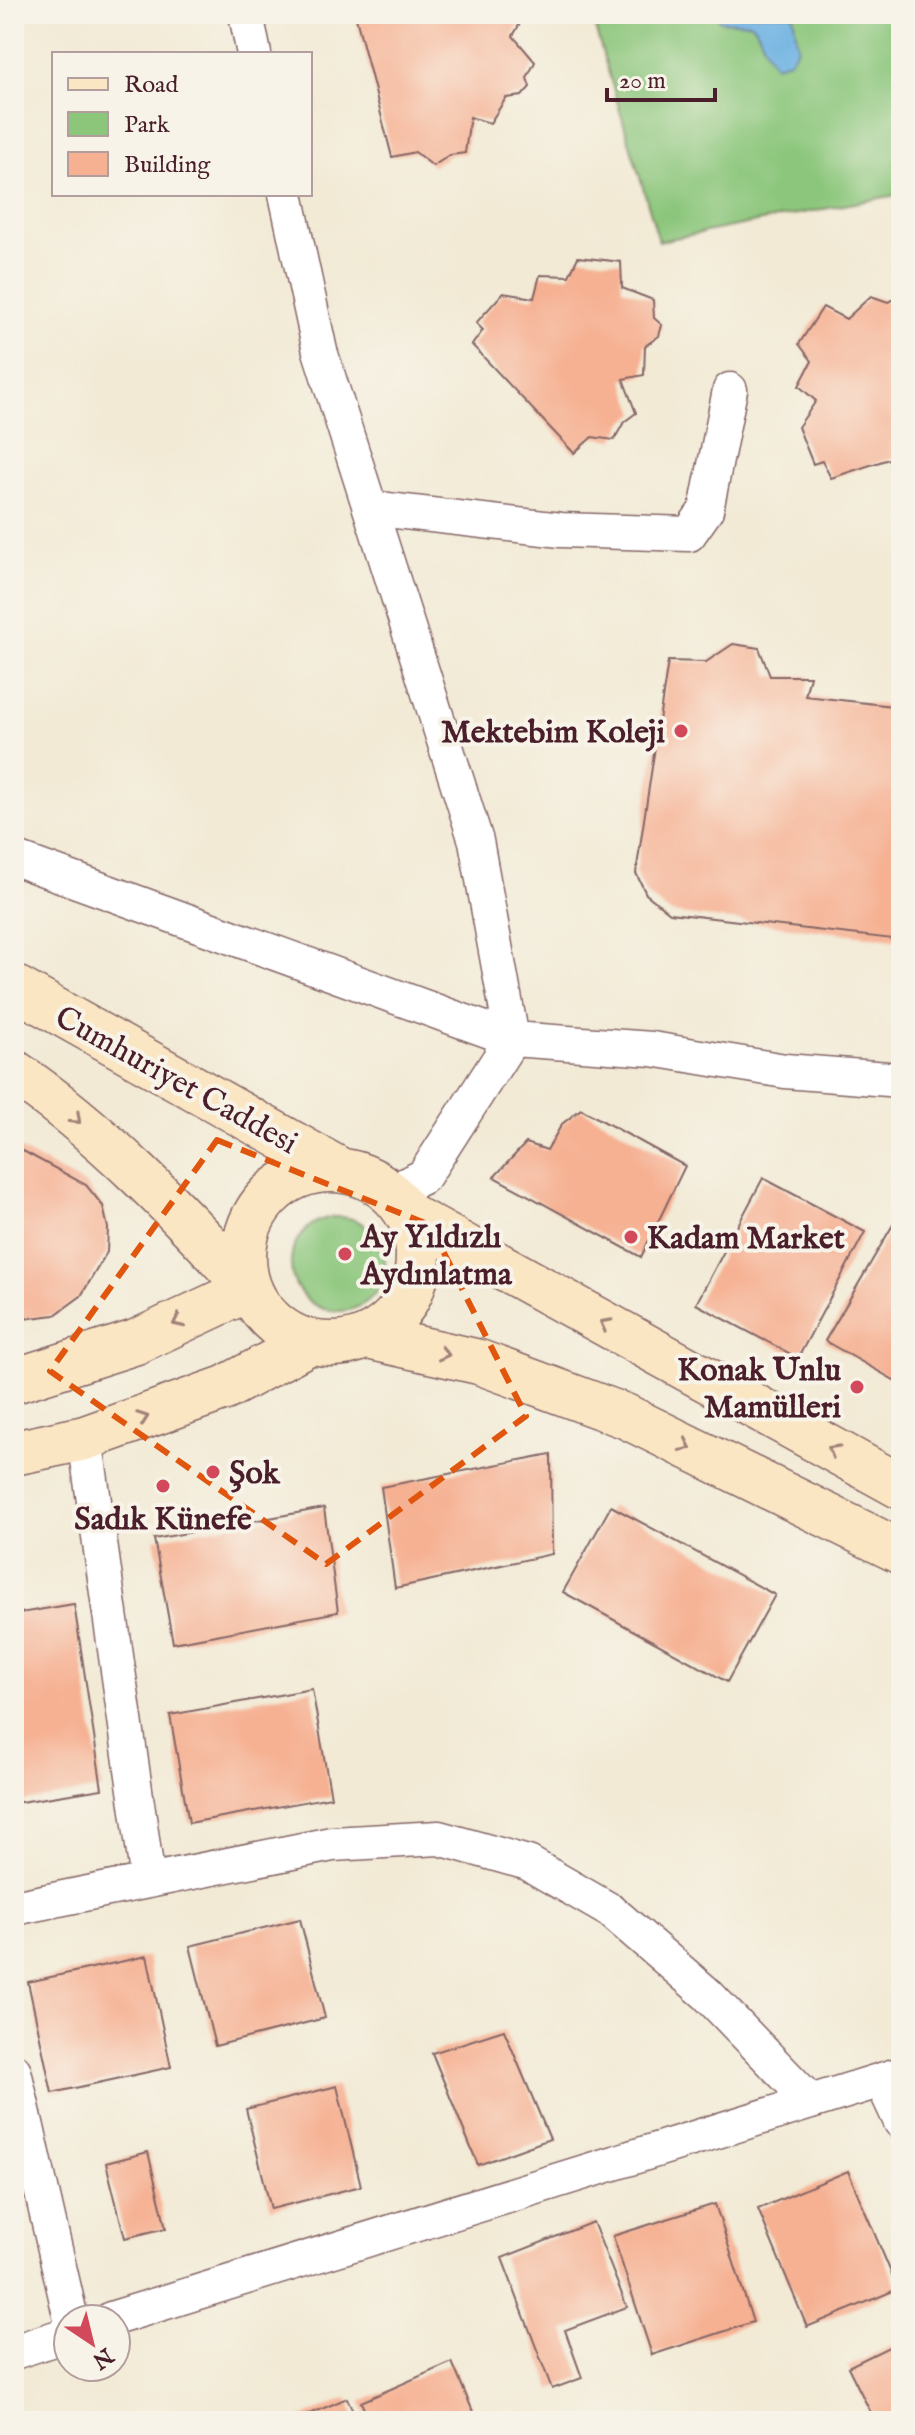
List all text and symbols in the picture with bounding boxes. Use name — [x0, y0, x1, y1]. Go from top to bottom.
legend — [52, 52, 312, 196]
scale bar — [607, 52, 715, 102]
text: 20 m — [619, 66, 666, 97]
text: Road — [124, 70, 178, 101]
text: Park — [124, 110, 170, 141]
text: Building — [124, 150, 211, 181]
place label: Mektebim Koleji — [441, 713, 665, 754]
marker: Mektebim Koleji — [672, 722, 690, 740]
street label: Cumhuriyet Caddesi — [47, 998, 304, 1165]
one-way arrow — [67, 1109, 81, 1124]
place label: Ay Yıldızlı Aydınlatma — [359, 1218, 513, 1296]
place label: Kadam Market — [647, 1219, 845, 1260]
marker: Kadam Market — [622, 1228, 640, 1246]
marker: Ay Yıldızlı Aydınlatma — [336, 1245, 354, 1263]
one-way arrow — [172, 1312, 187, 1328]
one-way arrow — [600, 1318, 614, 1334]
one-way arrow — [436, 1345, 450, 1362]
place label: Konak Unlu Mamülleri — [677, 1351, 841, 1429]
marker: Konak Unlu Mamülleri — [848, 1378, 866, 1396]
one-way arrow — [135, 1411, 149, 1427]
one-way arrow — [678, 1437, 692, 1453]
one-way arrow — [827, 1444, 841, 1459]
place label: Şok — [229, 1454, 281, 1495]
marker: Şok — [204, 1463, 222, 1481]
marker: Sadık Künefe — [154, 1477, 172, 1495]
place label: Sadık Künefe — [74, 1500, 252, 1541]
north arrow — [52, 2303, 132, 2383]
text: N — [86, 2340, 119, 2375]

